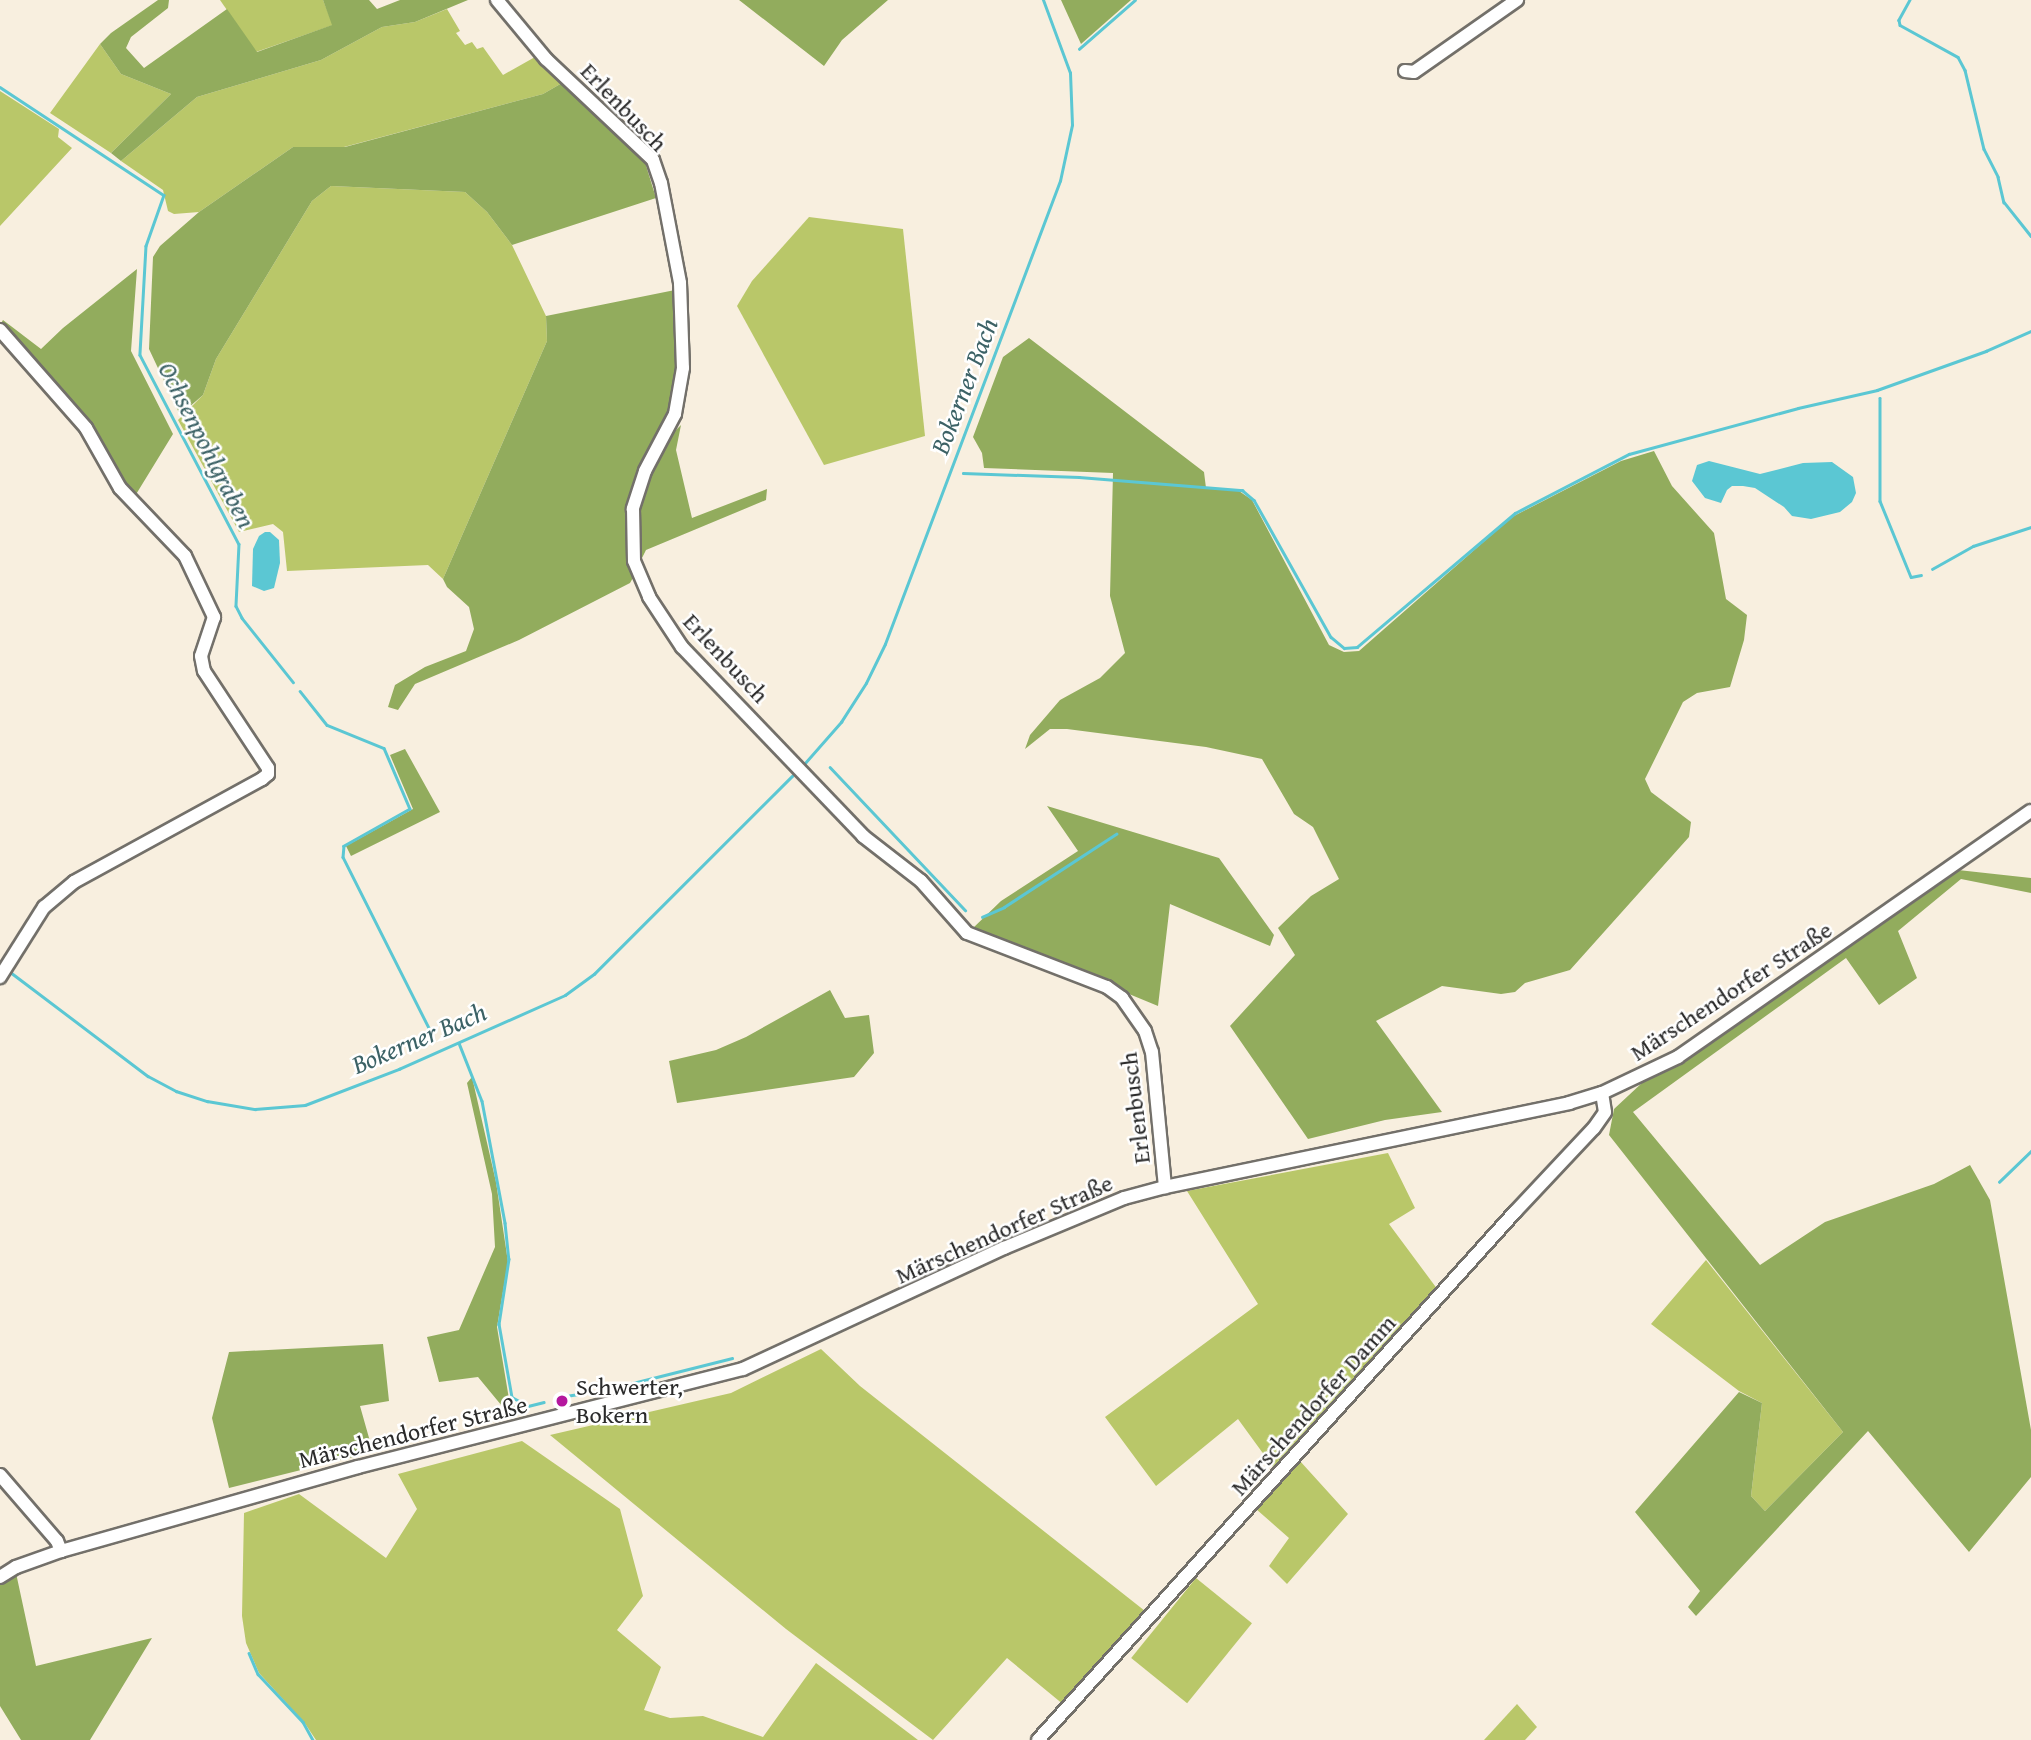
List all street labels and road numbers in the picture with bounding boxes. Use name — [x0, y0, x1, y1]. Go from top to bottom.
street label: Erlenbusch — [575, 57, 673, 157]
street label: Erlenbusch — [677, 607, 775, 709]
street label: Märschendorfer Straße — [1625, 915, 1837, 1067]
street label: Erlenbusch — [1114, 1051, 1156, 1165]
street label: Märschendorfer Straße — [891, 1168, 1117, 1290]
street label: Märschendorfer Damm — [1224, 1309, 1402, 1501]
street label: Märschendorfer Straße — [296, 1390, 530, 1474]

